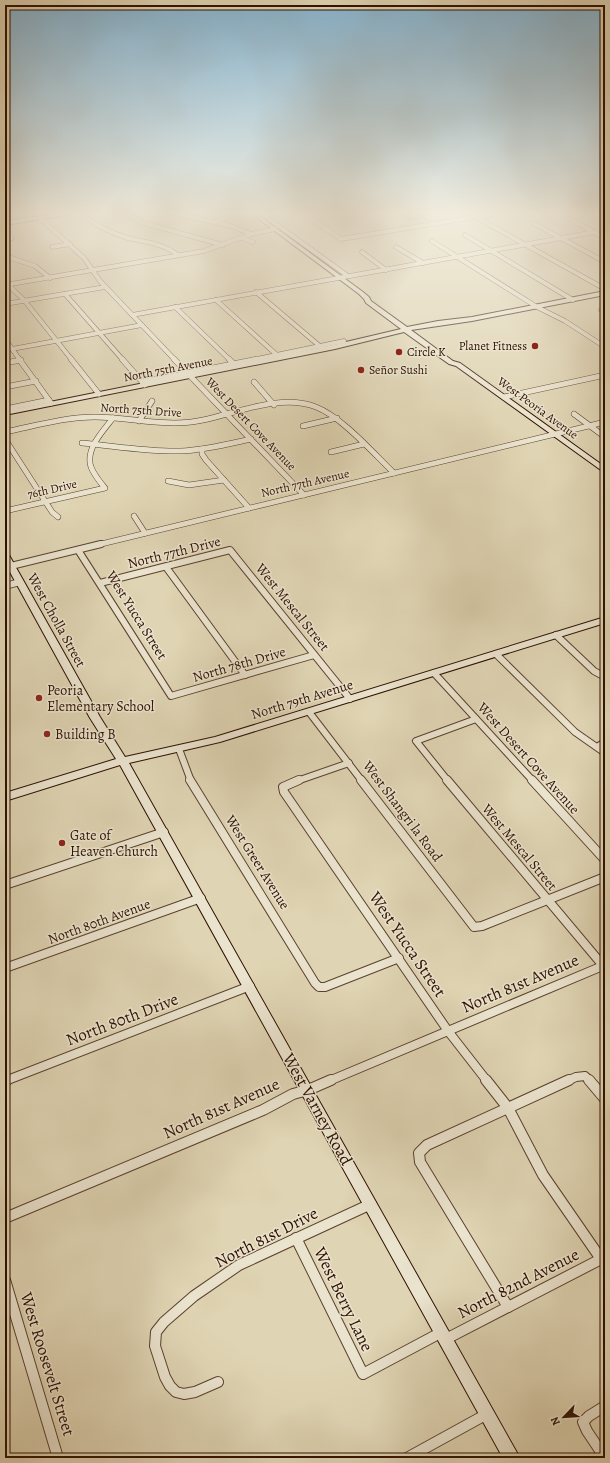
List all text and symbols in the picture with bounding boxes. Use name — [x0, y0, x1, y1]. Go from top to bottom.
place label: Planet Fitness — [459, 338, 527, 354]
marker: Planet Fitness — [530, 341, 540, 351]
place label: Circle K — [407, 344, 446, 360]
marker: Circle K — [394, 347, 404, 357]
street label: North 75th Avenue — [122, 353, 214, 385]
place label: Señor Sushi — [369, 362, 428, 378]
marker: Señor Sushi — [356, 365, 366, 375]
street label: West Desert Cove Avenue — [202, 373, 300, 474]
street label: West Peoria Avenue — [494, 373, 582, 443]
street label: North 75th Drive — [100, 399, 182, 421]
street label: North 77th Avenue — [259, 465, 351, 501]
street label: 76th Drive — [26, 476, 78, 502]
street label: North 77th Drive — [126, 532, 223, 573]
street label: West Mescal Street — [251, 559, 334, 655]
street label: West Yucca Street — [101, 566, 172, 664]
street label: West Cholla Street — [22, 569, 91, 671]
street label: North 78th Drive — [190, 642, 288, 687]
street label: North 79th Avenue — [249, 675, 356, 724]
place label: Peoria Elementary School — [47, 681, 155, 716]
marker: Peoria Elementary School — [34, 693, 44, 703]
street label: West Desert Cove Avenue — [473, 698, 584, 818]
place label: Building B — [55, 725, 116, 744]
marker: Building B — [42, 729, 52, 739]
street label: West Shangri la Road — [358, 756, 447, 866]
street label: West Mescal Street — [477, 799, 562, 895]
street label: West Greer Avenue — [220, 811, 294, 913]
place label: Gate of Heaven Church — [70, 826, 158, 861]
marker: Gate of Heaven Church — [57, 838, 67, 848]
street label: West Yucca Street — [363, 886, 452, 1002]
street label: North 80th Avenue — [45, 894, 153, 949]
street label: North 81st Avenue — [458, 948, 582, 1019]
street label: North 80th Drive — [63, 988, 182, 1051]
street label: West Varney Road — [277, 1048, 358, 1170]
street label: North 81st Avenue — [159, 1072, 283, 1144]
street label: North 81st Drive — [211, 1202, 322, 1273]
street label: West Berry Lane — [308, 1242, 379, 1355]
street label: North 82nd Avenue — [453, 1243, 583, 1324]
street label: West Roosevelt Street — [14, 1289, 80, 1439]
north arrow — [544, 1397, 584, 1437]
text: N — [547, 1414, 564, 1428]

